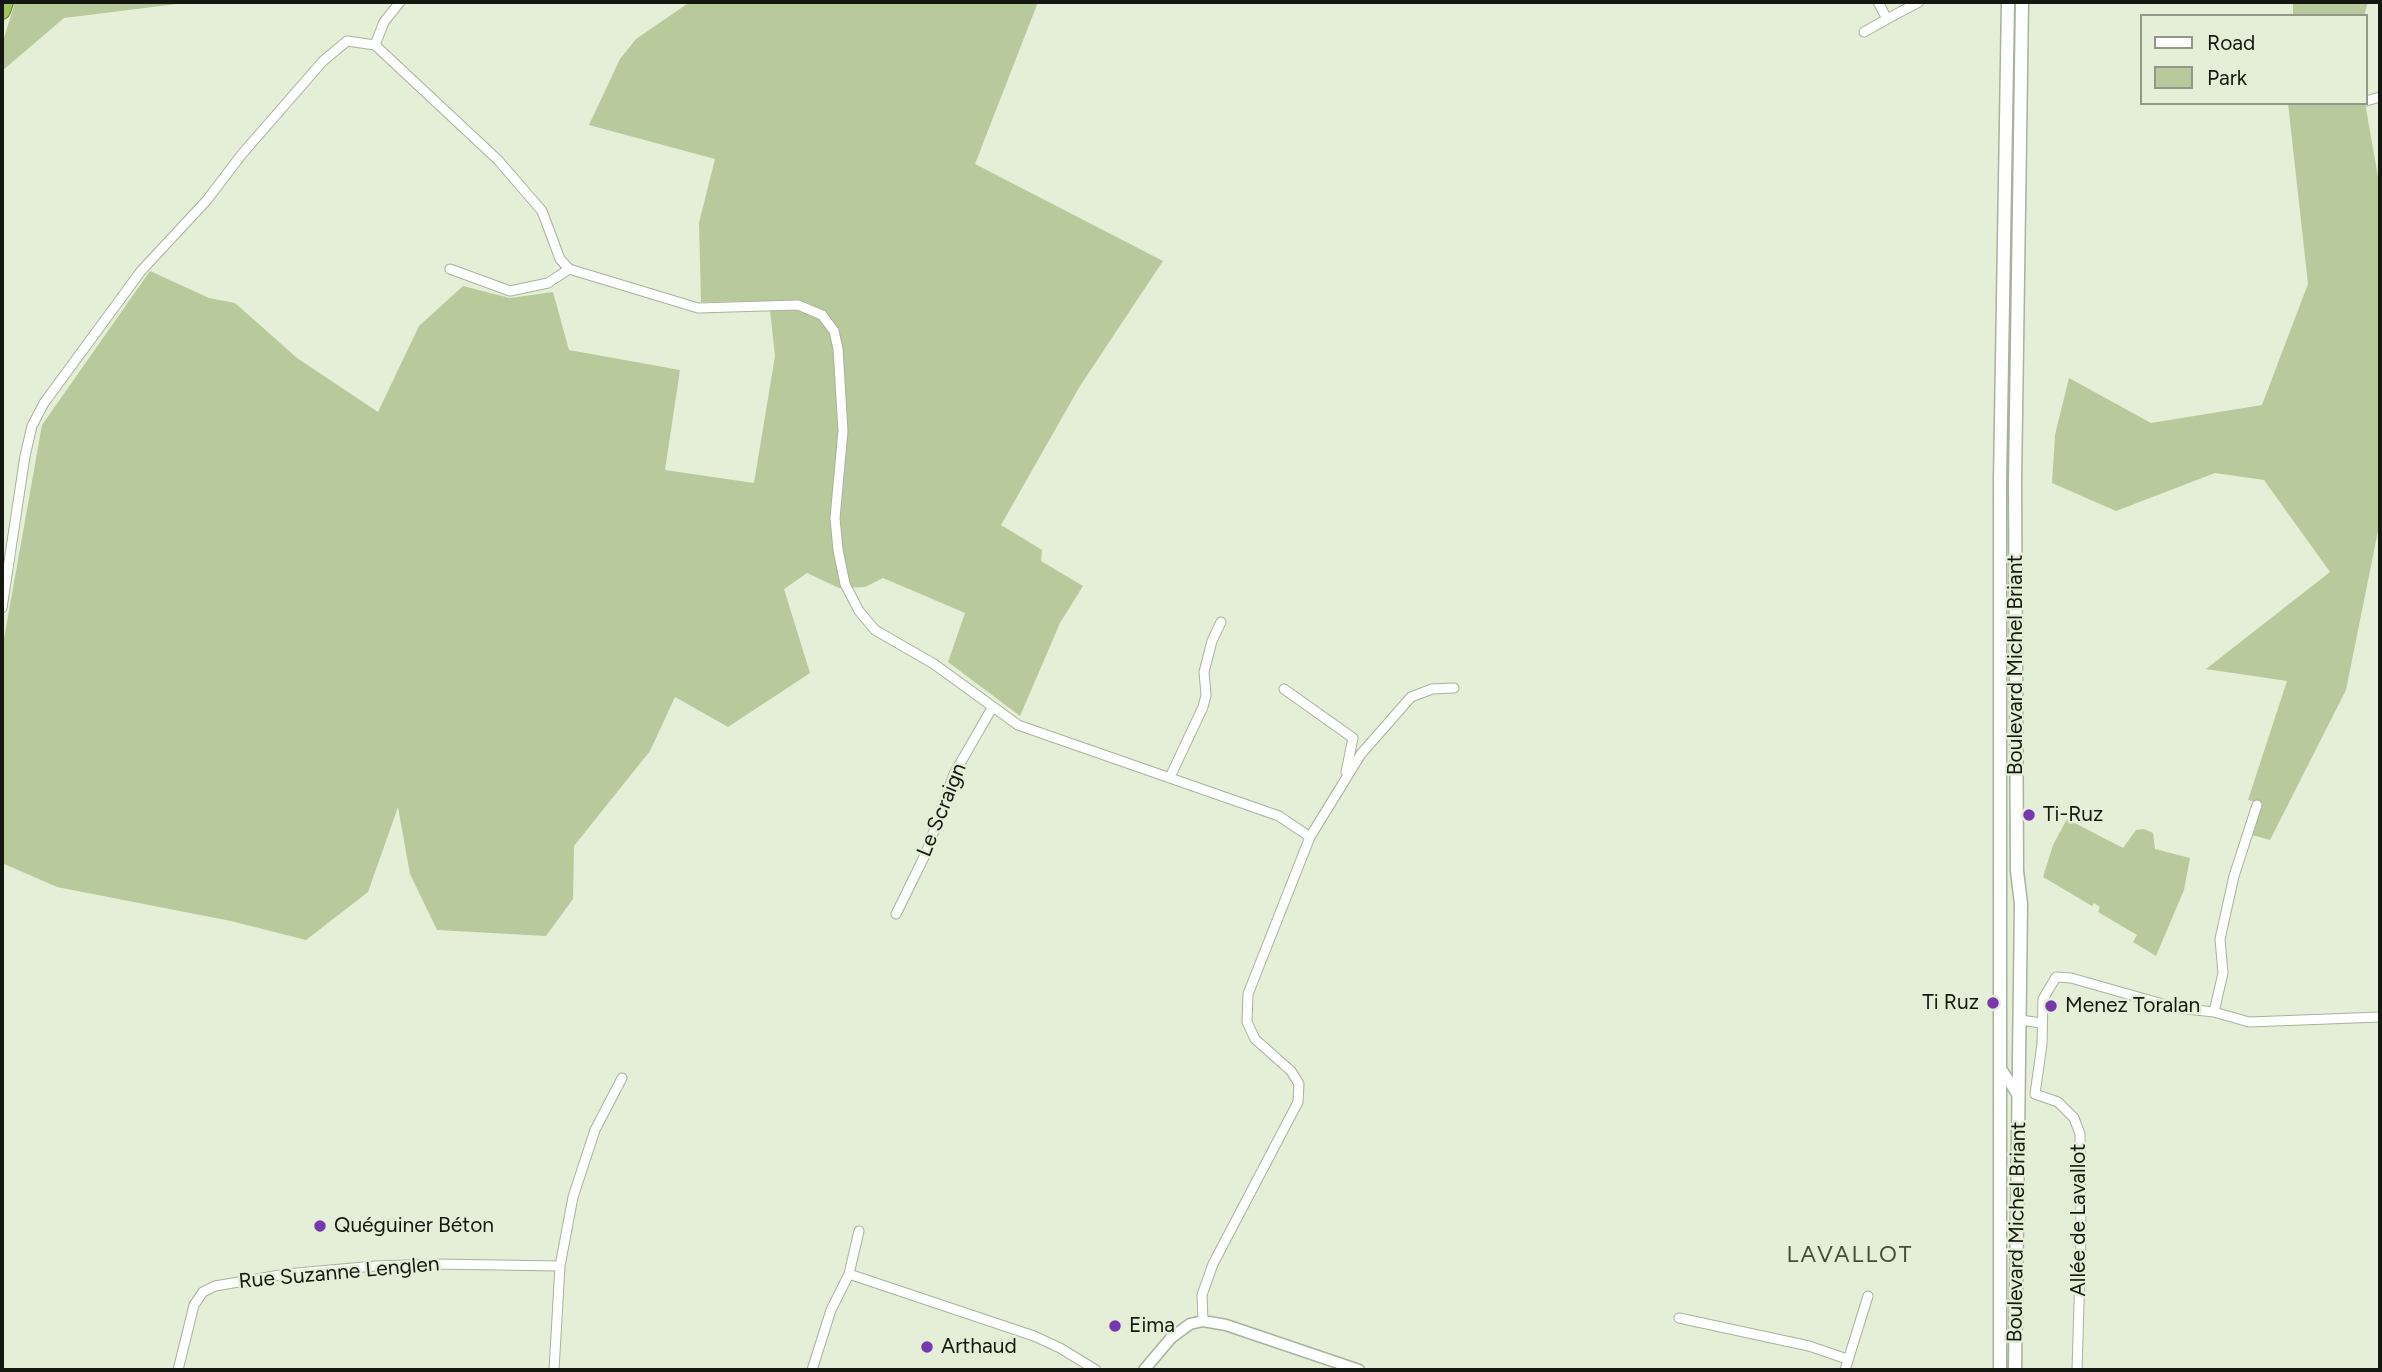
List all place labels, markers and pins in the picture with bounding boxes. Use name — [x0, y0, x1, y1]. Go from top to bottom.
place label: Ti-Ruz — [2043, 802, 2103, 828]
marker: Ti-Ruz — [2021, 807, 2037, 823]
place label: Ti Ruz — [1922, 990, 1979, 1016]
place label: Menez Toralan — [2065, 993, 2200, 1019]
marker: Ti Ruz — [1985, 995, 2001, 1011]
marker: Menez Toralan — [2043, 998, 2059, 1014]
place label: Quéguiner Béton — [334, 1213, 494, 1239]
marker: Quéguiner Béton — [312, 1218, 328, 1234]
place label: Eima — [1129, 1313, 1175, 1339]
marker: Eima — [1107, 1318, 1123, 1334]
place label: Arthaud — [941, 1334, 1017, 1360]
marker: Arthaud — [919, 1339, 935, 1355]

